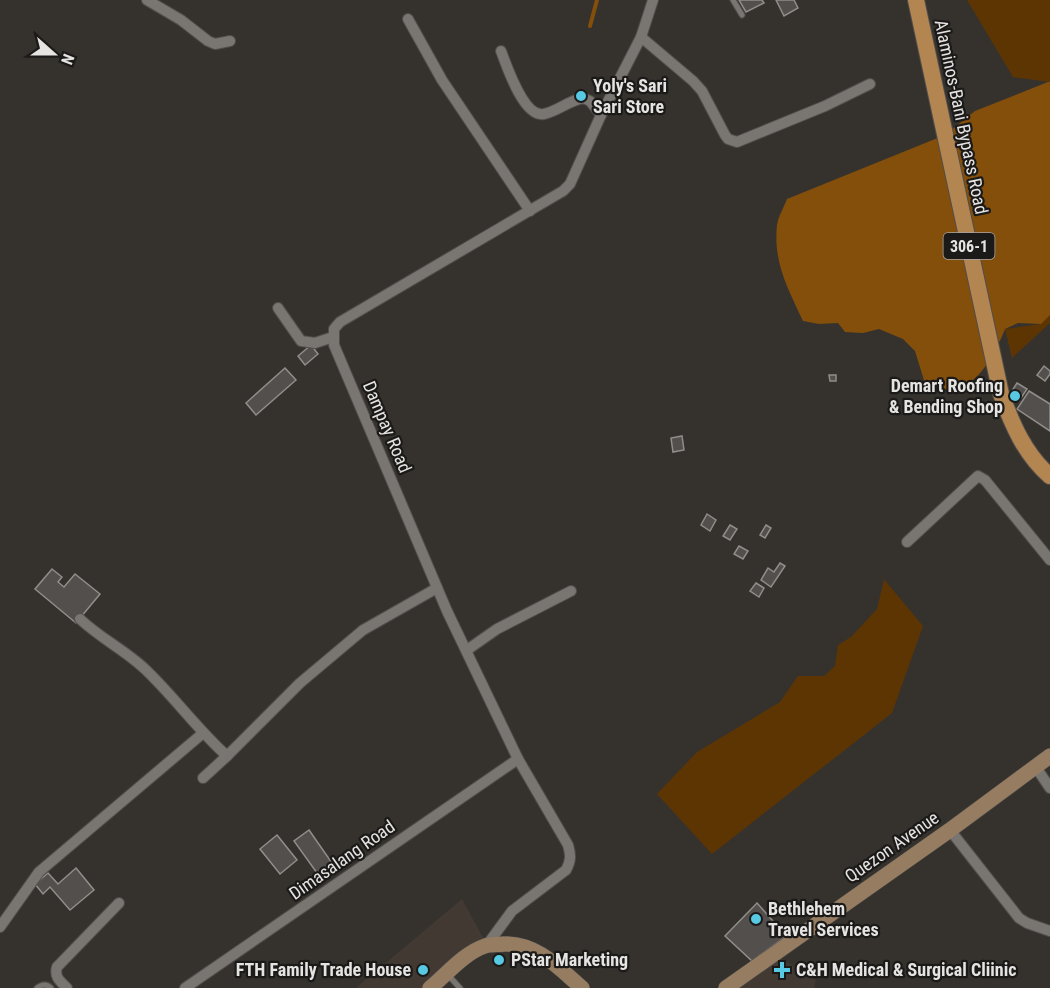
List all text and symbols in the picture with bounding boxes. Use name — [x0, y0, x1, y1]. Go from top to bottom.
street label: Alaminos-Bani Bypass Road — [931, 18, 992, 216]
north arrow — [24, 24, 84, 84]
text: N — [57, 51, 78, 67]
place label: Yoly's Sari Sari Store — [593, 75, 667, 117]
marker: Yoly's Sari Sari Store — [574, 89, 588, 103]
road number: 306-1 — [944, 233, 994, 259]
place label: Demart Roofing & Bending Shop — [889, 375, 1003, 417]
street label: Dampay Road — [359, 378, 416, 476]
marker: Demart Roofing & Bending Shop — [1008, 389, 1022, 403]
street label: Quezon Avenue — [841, 807, 943, 887]
street label: Dimasalang Road — [285, 815, 399, 904]
place label: Bethlehem Travel Services — [768, 898, 879, 940]
marker: Bethlehem Travel Services — [749, 912, 763, 926]
place label: PStar Marketing — [511, 949, 628, 970]
marker: PStar Marketing — [492, 953, 506, 967]
place label: FTH Family Trade House — [236, 959, 411, 980]
place label: C&H Medical & Surgical Cliinic — [796, 959, 1017, 980]
marker: C&H Medical & Surgical Cliinic — [773, 961, 791, 979]
marker: FTH Family Trade House — [416, 963, 430, 977]

